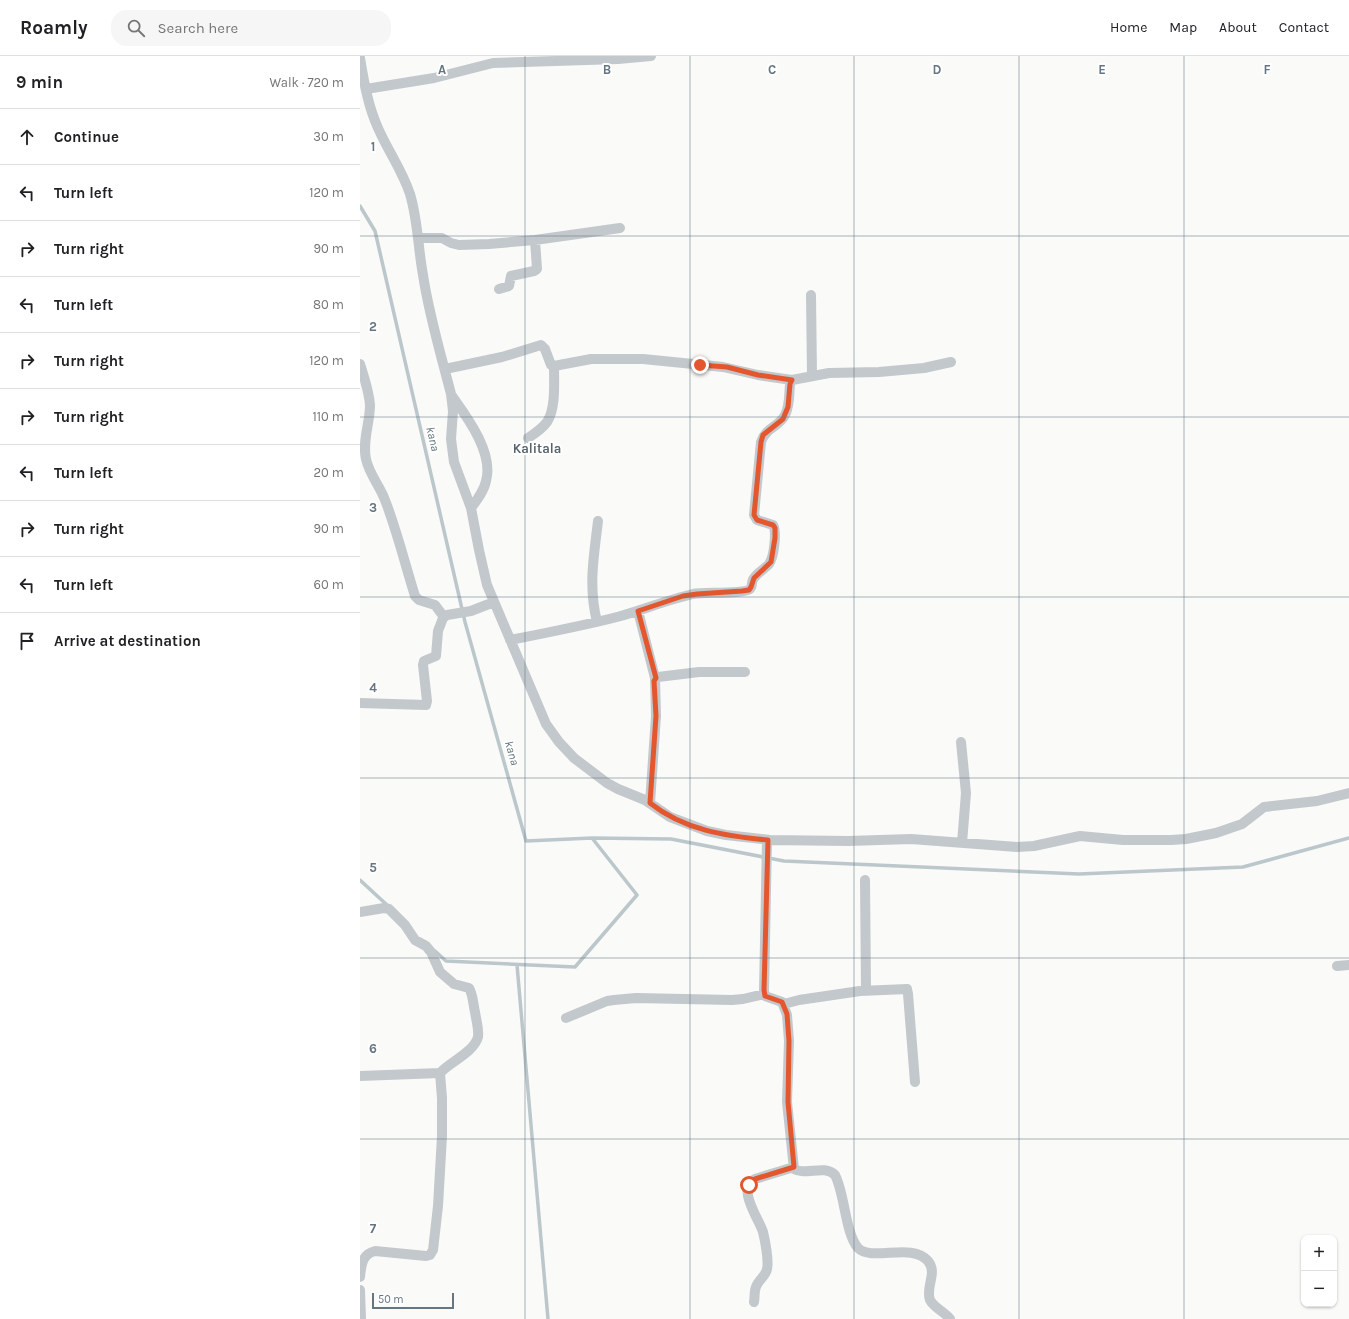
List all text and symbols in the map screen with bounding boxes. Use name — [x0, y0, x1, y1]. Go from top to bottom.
search box — [111, 10, 391, 46]
text: Roamly — [20, 17, 87, 39]
icon: search — [125, 17, 147, 39]
text: Search here — [157, 19, 238, 37]
text: Home — [1110, 19, 1147, 36]
text: Map — [1169, 19, 1197, 36]
text: About — [1219, 19, 1257, 36]
text: Contact — [1279, 19, 1329, 36]
text: A — [438, 62, 446, 77]
text: B — [603, 62, 611, 77]
text: C — [768, 62, 776, 77]
text: D — [933, 62, 942, 77]
text: E — [1098, 62, 1106, 77]
text: F — [1263, 62, 1271, 77]
text: 9 min — [16, 72, 63, 92]
text: Walk · 720 m — [270, 75, 344, 90]
icon: ahead — [16, 126, 38, 148]
text: Continue — [54, 128, 119, 146]
text: 30 m — [313, 129, 344, 144]
text: 1 — [371, 139, 375, 154]
icon: left — [16, 182, 38, 204]
text: Turn left — [54, 184, 113, 202]
text: 120 m — [309, 185, 344, 200]
icon: right — [16, 238, 38, 260]
text: Turn right — [54, 240, 124, 258]
text: 90 m — [313, 241, 344, 256]
icon: left — [16, 294, 38, 316]
text: Turn left — [54, 296, 113, 314]
text: 80 m — [313, 297, 344, 312]
text: 2 — [369, 319, 377, 334]
icon: right — [16, 350, 38, 372]
text: Turn right — [54, 352, 124, 370]
text: 120 m — [309, 353, 344, 368]
route end — [691, 356, 709, 374]
icon: right — [16, 406, 38, 428]
text: Turn right — [54, 408, 124, 426]
text: 110 m — [312, 409, 344, 424]
water label: kana — [423, 425, 443, 453]
district label: Kalitala — [513, 441, 561, 456]
icon: left — [16, 462, 38, 484]
text: Turn left — [54, 464, 113, 482]
text: 20 m — [314, 465, 344, 480]
text: 3 — [369, 500, 377, 515]
icon: right — [16, 518, 38, 540]
text: Turn right — [54, 520, 124, 538]
text: 90 m — [313, 521, 344, 536]
icon: left — [16, 574, 38, 596]
text: Turn left — [54, 576, 113, 594]
text: 60 m — [314, 577, 344, 592]
icon: arrive — [16, 630, 38, 652]
text: Arrive at destination — [54, 632, 201, 650]
text: 4 — [369, 680, 377, 695]
water label: kana — [502, 739, 522, 767]
text: 5 — [369, 860, 377, 875]
text: 6 — [369, 1041, 377, 1056]
route start — [740, 1176, 758, 1194]
text: 7 — [370, 1221, 377, 1236]
map controls — [1301, 1235, 1337, 1307]
button: + — [1301, 1235, 1337, 1271]
button: − — [1301, 1271, 1337, 1307]
scale bar — [372, 1291, 454, 1310]
text: 50 m — [378, 1293, 404, 1306]

